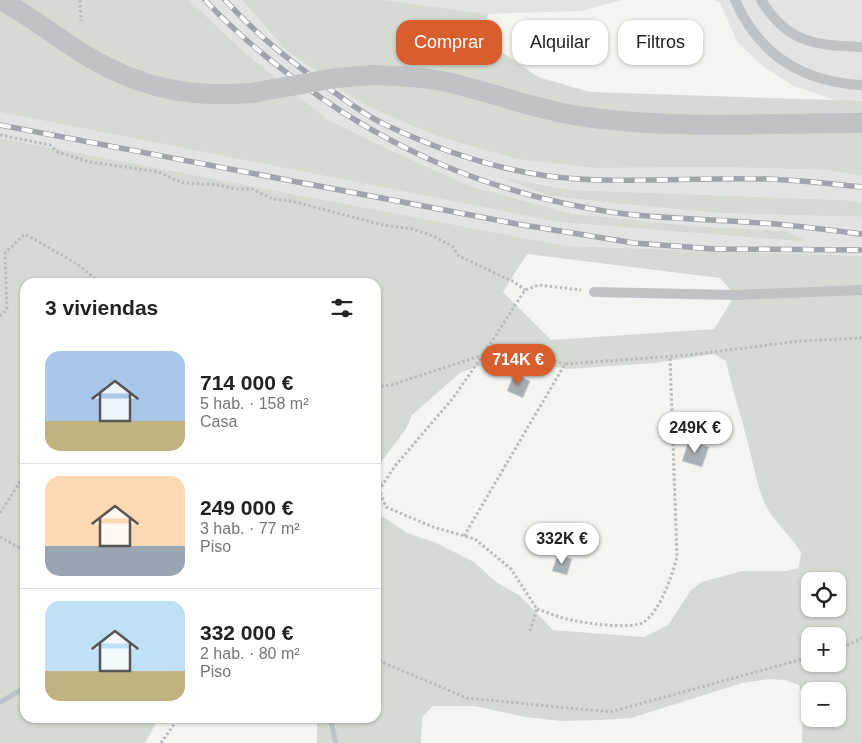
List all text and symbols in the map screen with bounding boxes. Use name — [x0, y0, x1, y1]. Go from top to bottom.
chip: Comprar — [396, 20, 502, 65]
chip: Alquilar — [512, 20, 608, 65]
chip: Filtros — [618, 20, 703, 65]
icon: filters — [328, 294, 356, 322]
text: 3 viviendas — [45, 296, 158, 319]
pin: 714K € — [477, 344, 559, 386]
text: 714K € — [492, 351, 544, 368]
icon: home — [85, 371, 145, 431]
text: 714 000 € — [200, 371, 293, 394]
text: 5 hab. · 158 m² — [200, 395, 309, 412]
pin: 249K € — [654, 412, 736, 454]
text: Casa — [200, 413, 237, 430]
text: 249K € — [669, 419, 721, 436]
icon: home — [85, 496, 145, 556]
text: 249 000 € — [200, 496, 293, 519]
text: 3 hab. · 77 m² — [200, 520, 300, 537]
pin: 332K € — [521, 522, 603, 565]
text: 332K € — [536, 530, 588, 547]
text: Piso — [200, 538, 231, 555]
map controls — [801, 572, 846, 727]
button: locate — [801, 572, 846, 617]
icon: home — [85, 621, 145, 681]
text: 332 000 € — [200, 621, 293, 644]
button: + — [801, 627, 846, 672]
text: 2 hab. · 80 m² — [200, 645, 300, 662]
text: Piso — [200, 663, 231, 680]
button: − — [801, 682, 846, 727]

